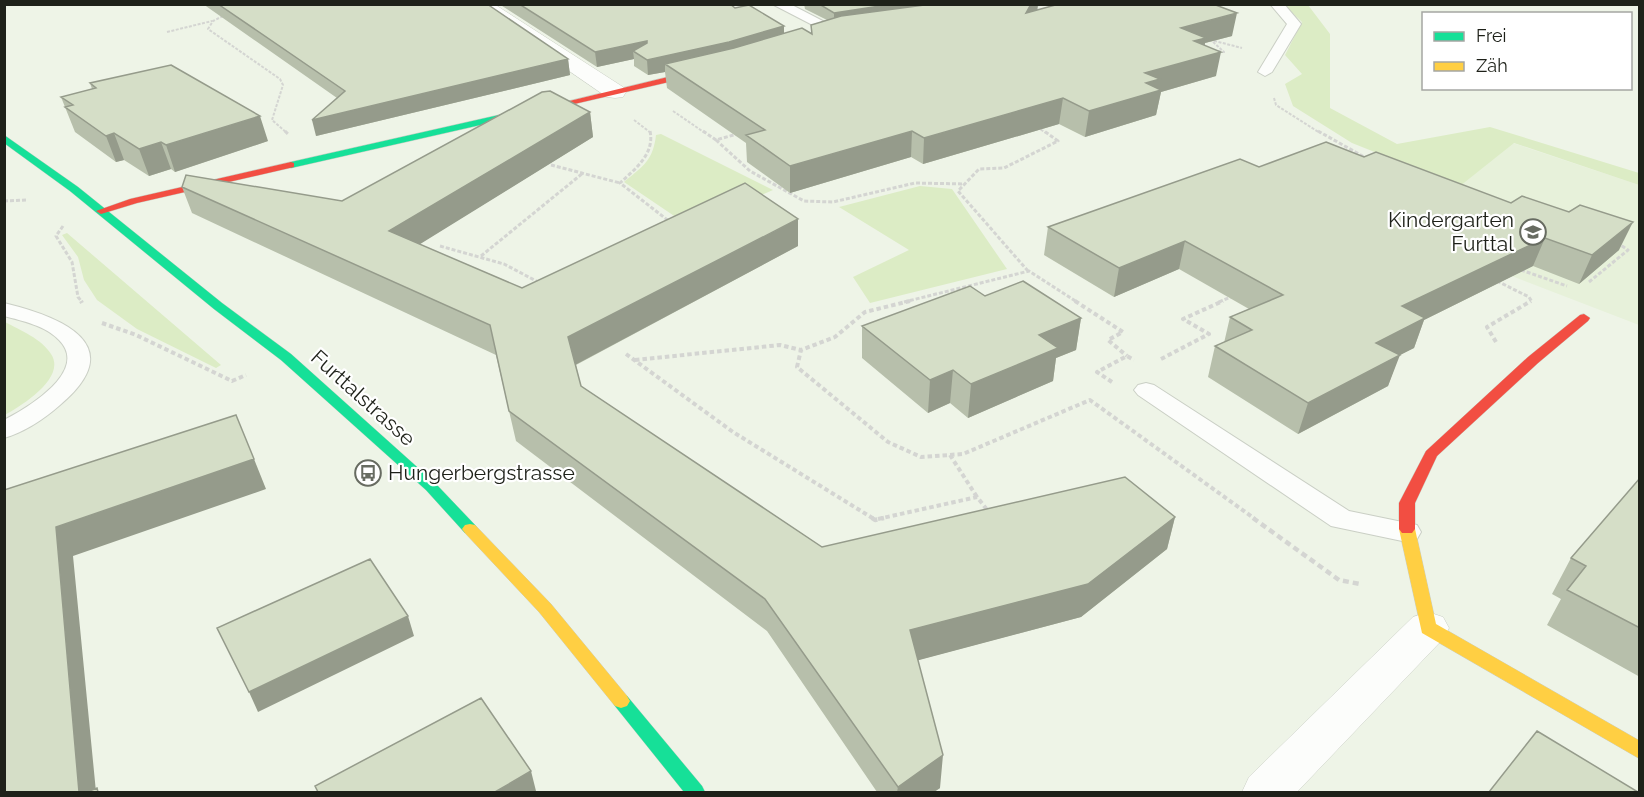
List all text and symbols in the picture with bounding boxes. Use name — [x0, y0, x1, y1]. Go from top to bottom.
legend — [1422, 12, 1632, 90]
text: Frei — [1476, 25, 1506, 46]
text: Zäh — [1476, 55, 1508, 76]
place label: Kindergarten Furttal — [1388, 207, 1514, 256]
school or university icon: Kindergarten Furttal — [1518, 217, 1548, 247]
street label: Furttalstrasse — [306, 344, 420, 451]
bus stop icon: Hungerbergstrasse — [353, 458, 383, 488]
place label: Hungerbergstrasse — [388, 460, 575, 485]

